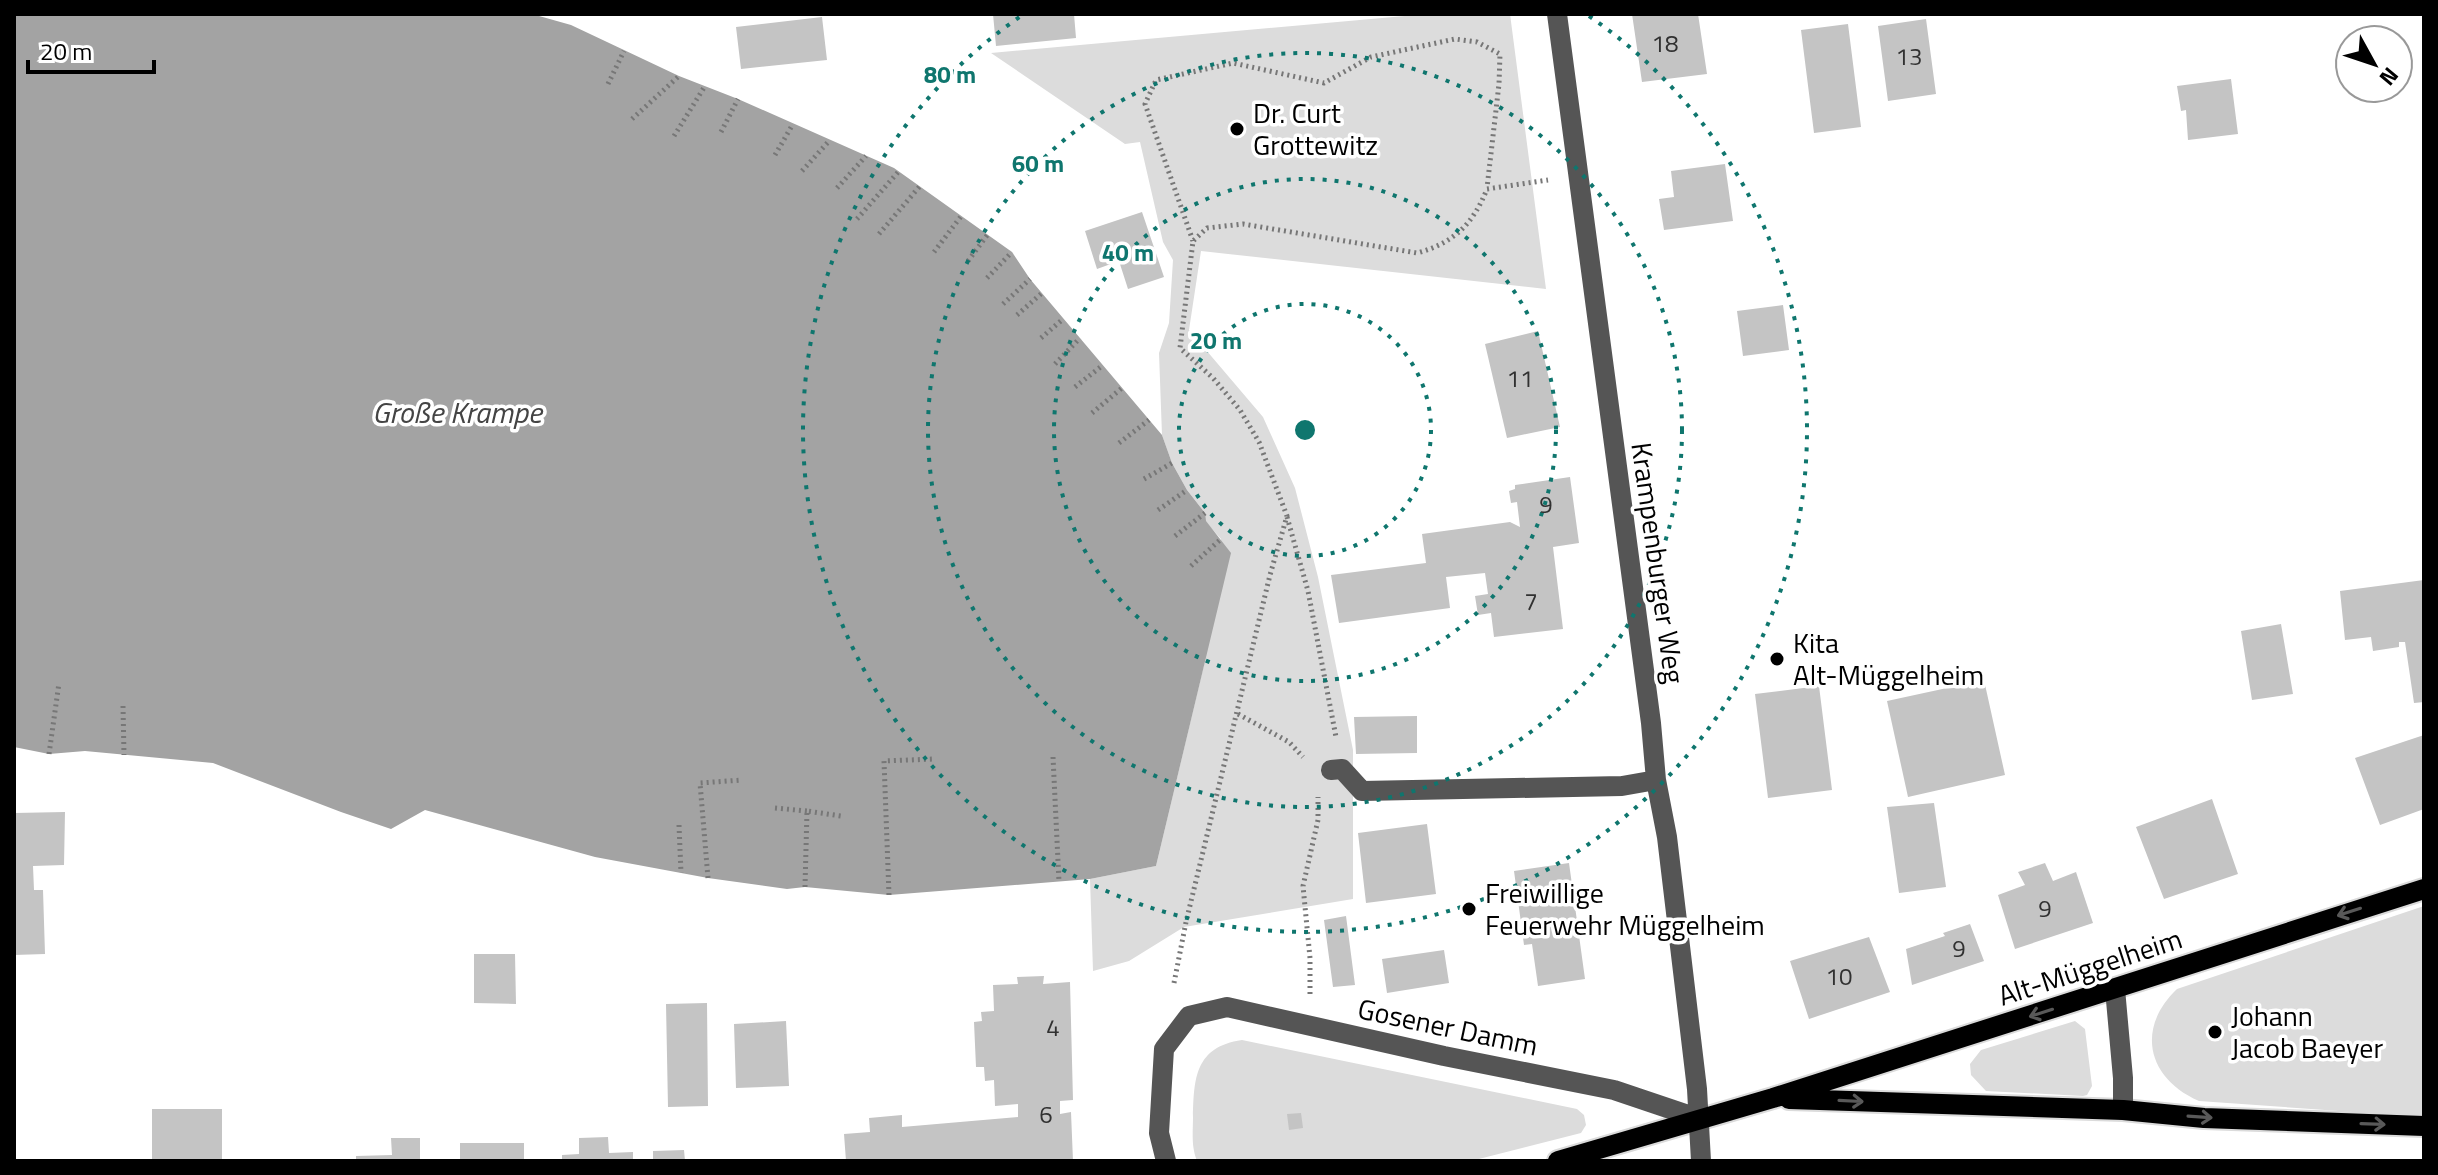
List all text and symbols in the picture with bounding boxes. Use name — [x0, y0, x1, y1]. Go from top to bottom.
scale bar — [28, 24, 154, 74]
north arrow — [2334, 24, 2414, 104]
house number: 18 — [1652, 25, 1678, 61]
text: 20 m — [40, 33, 92, 69]
house number: 13 — [1896, 38, 1922, 74]
text: 80 m — [924, 56, 976, 92]
text: N — [2371, 60, 2407, 94]
place label: Dr. Curt Grottewitz — [1253, 91, 1378, 166]
marker: Dr. Curt Grottewitz — [1228, 120, 1246, 138]
text: 60 m — [1012, 145, 1064, 181]
text: 40 m — [1102, 234, 1154, 270]
text: 20 m — [1190, 322, 1242, 358]
house number: 11 — [1507, 360, 1533, 396]
water label: Große Krampe — [372, 389, 544, 435]
centre of rings — [1291, 416, 1319, 444]
street label: Krampenburger Weg — [1620, 440, 1697, 686]
house number: 9 — [1539, 486, 1553, 522]
house number: 7 — [1524, 583, 1538, 619]
place label: Kita Alt-Müggelheim — [1793, 621, 1984, 696]
marker: Kita Alt-Müggelheim — [1768, 650, 1786, 668]
place label: Freiwillige Feuerwehr Müggelheim — [1485, 871, 1765, 946]
house number: 9 — [2038, 890, 2052, 926]
marker: Freiwillige Feuerwehr Müggelheim — [1460, 900, 1478, 918]
one-way arrow — [2337, 906, 2362, 921]
street label: Alt-Müggelheim — [1992, 917, 2187, 1017]
house number: 9 — [1952, 930, 1966, 966]
house number: 10 — [1826, 958, 1852, 994]
street label: Gosener Damm — [1354, 986, 1542, 1067]
place label: Johann Jacob Baeyer — [2231, 994, 2383, 1069]
one-way arrow — [2028, 1006, 2054, 1021]
house number: 4 — [1046, 1009, 1060, 1045]
marker: Johann Jacob Baeyer — [2206, 1023, 2224, 1041]
one-way arrow — [1837, 1094, 1864, 1109]
house number: 6 — [1039, 1096, 1053, 1132]
one-way arrow — [2186, 1110, 2213, 1125]
one-way arrow — [2359, 1117, 2386, 1132]

